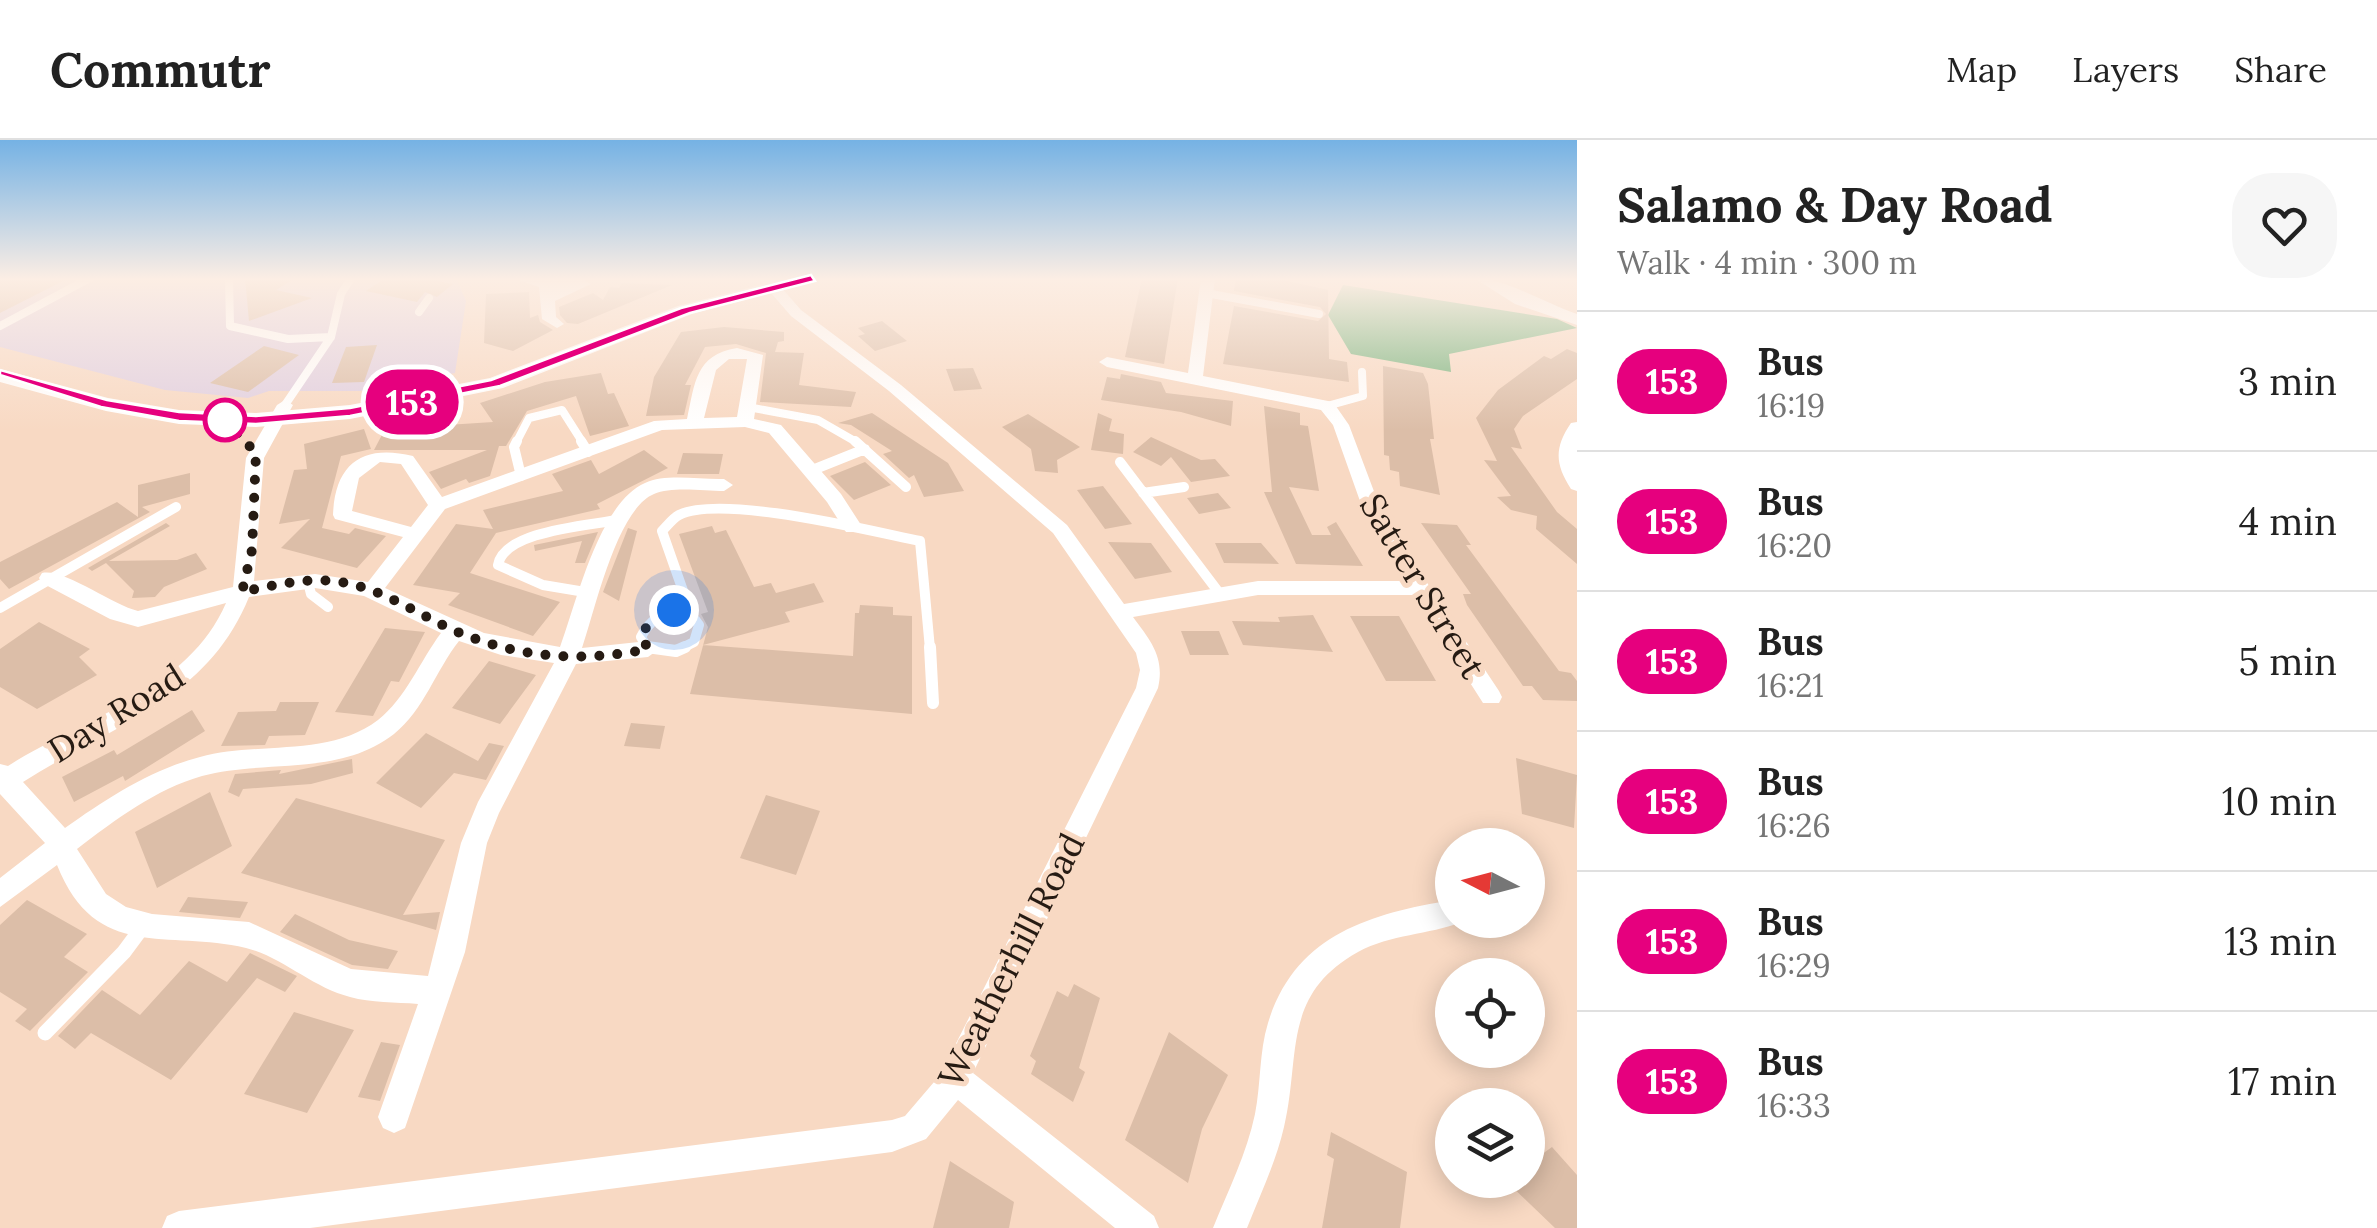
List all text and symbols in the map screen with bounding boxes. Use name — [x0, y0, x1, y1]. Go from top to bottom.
text: Commutr — [50, 39, 271, 100]
text: Map — [1946, 47, 2017, 92]
text: Layers — [2072, 47, 2179, 92]
text: Share — [2234, 47, 2327, 92]
button: heart — [2232, 173, 2337, 278]
text: Salamo & Day Road — [1617, 174, 2053, 235]
text: Walk · 4 min · 300 m — [1617, 242, 1917, 283]
text: Bus — [1757, 337, 1824, 385]
text: 3 min — [2238, 357, 2337, 405]
text: 153 — [1646, 359, 1698, 404]
line badge: 153 — [354, 370, 470, 434]
text: 153 — [386, 380, 438, 425]
text: 16:19 — [1757, 385, 1825, 426]
unlabelled marker — [204, 399, 246, 441]
text: Bus — [1757, 477, 1824, 525]
street label: Satter Street — [1350, 485, 1496, 687]
text: 4 min — [2239, 497, 2337, 545]
text: 153 — [1646, 499, 1698, 544]
text: 16:20 — [1757, 525, 1832, 566]
your location — [649, 585, 699, 635]
text: Bus — [1757, 617, 1824, 665]
text: 5 min — [2239, 637, 2337, 685]
text: 153 — [1646, 639, 1698, 684]
street label: Day Road — [39, 654, 193, 772]
text: 16:21 — [1757, 665, 1824, 706]
text: Bus — [1757, 757, 1824, 805]
text: 10 min — [2222, 777, 2337, 825]
text: 153 — [1646, 779, 1698, 824]
text: 16:26 — [1757, 805, 1831, 846]
street label: Weatherhill Road — [928, 826, 1094, 1094]
north arrow — [1435, 828, 1545, 938]
map controls — [1435, 828, 1545, 1198]
text: Bus — [1757, 897, 1824, 945]
text: 13 min — [2224, 917, 2337, 965]
text: 153 — [1646, 919, 1698, 964]
text: 16:29 — [1757, 945, 1831, 986]
button: locate — [1435, 958, 1545, 1068]
text: Bus — [1757, 1037, 1824, 1085]
text: 17 min — [2228, 1057, 2337, 1105]
text: 153 — [1646, 1059, 1698, 1104]
text: 16:33 — [1757, 1085, 1831, 1126]
button: layers — [1435, 1088, 1545, 1198]

